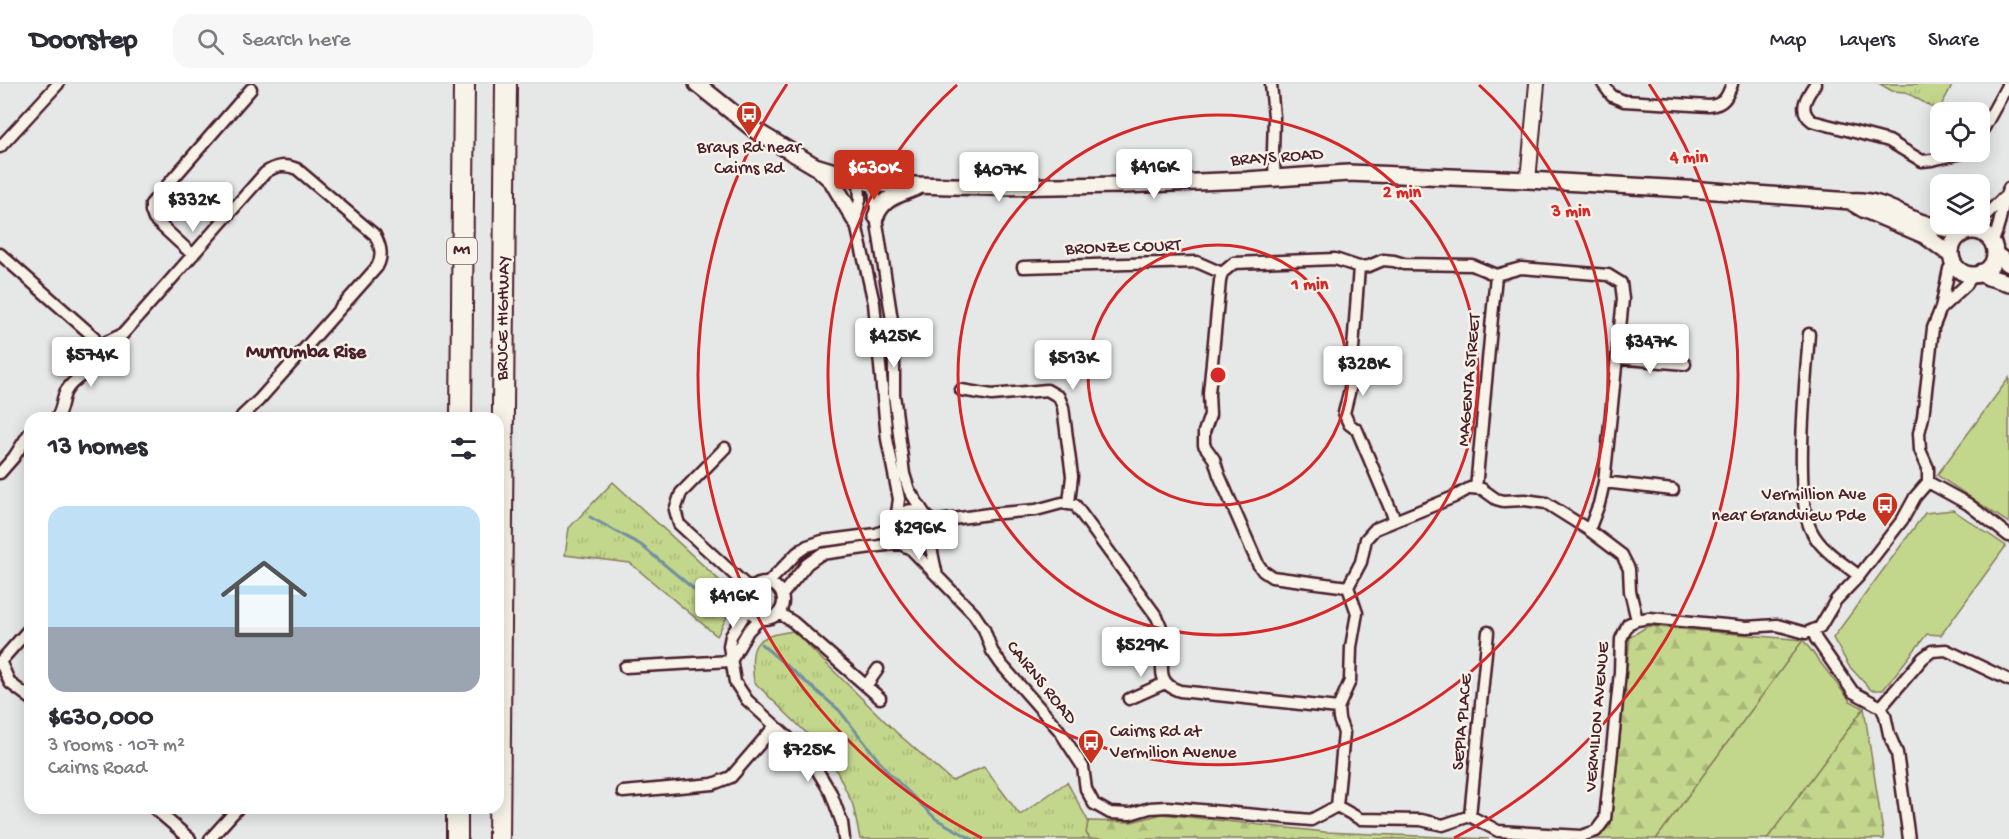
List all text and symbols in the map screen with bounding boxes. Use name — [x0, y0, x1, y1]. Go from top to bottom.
search box — [173, 14, 593, 68]
text: Doorstep — [30, 25, 137, 58]
icon: search — [194, 25, 227, 58]
text: Search here — [242, 28, 351, 54]
text: Map — [1770, 29, 1806, 54]
text: Layers — [1839, 29, 1895, 54]
text: Share — [1928, 29, 1979, 54]
bus stop icon: Brays Rd near Cairns Rd — [734, 99, 764, 137]
map controls — [1930, 102, 1990, 234]
button: locate — [1930, 102, 1990, 162]
place label: Brays Rd near Cairns Rd — [696, 138, 803, 180]
street label: BRAYS ROAD — [1229, 144, 1324, 172]
text: 4 min — [1669, 148, 1708, 169]
pin: $416K — [1112, 149, 1196, 200]
pin: $630K — [832, 150, 916, 201]
pin: $407K — [957, 152, 1041, 203]
text: $416K — [1130, 157, 1178, 180]
text: $630K — [848, 158, 900, 181]
text: $407K — [973, 160, 1025, 183]
button: layers — [1930, 174, 1990, 234]
pin: $332K — [151, 182, 235, 233]
text: 2 min — [1383, 183, 1422, 204]
text: $332K — [168, 190, 218, 213]
text: 3 min — [1551, 202, 1591, 223]
street label: BRONZE COURT — [1064, 235, 1182, 261]
road number: M1 — [447, 238, 477, 264]
street label: BRUCE HIGHWAY — [492, 255, 516, 382]
text: 1 min — [1291, 275, 1329, 296]
street label: MAGENTA STREET — [1454, 312, 1486, 447]
pin: $425K — [852, 318, 936, 369]
pin: $347K — [1608, 324, 1692, 375]
text: $425K — [869, 326, 919, 349]
text: $347K — [1625, 332, 1675, 355]
pin: $574K — [49, 337, 133, 388]
pin: $513K — [1031, 340, 1115, 391]
district label: Murrumba Rise — [246, 342, 367, 365]
text: $574K — [66, 345, 116, 368]
pin: $328K — [1321, 346, 1405, 397]
text: $513K — [1049, 348, 1097, 371]
text: $328K — [1337, 354, 1389, 377]
centre of rings — [1208, 365, 1228, 385]
icon: filters — [447, 432, 480, 465]
text: 13 homes — [48, 433, 147, 464]
place label: Vermillion Ave near Grandview Pde — [1712, 485, 1867, 527]
bus stop icon: Vermillion Ave near Grandview Pde — [1870, 490, 1900, 528]
pin: $296K — [877, 510, 961, 561]
text: $296K — [894, 518, 944, 541]
icon: home — [210, 545, 318, 653]
pin: $416K — [691, 578, 775, 629]
text: $416K — [709, 586, 757, 609]
pin: $529K — [1099, 627, 1183, 678]
text: $529K — [1116, 635, 1166, 658]
street label: CAIRNS ROAD — [1001, 637, 1081, 729]
street label: VERMILION AVENUE — [1581, 640, 1615, 794]
street label: SEPIA PLACE — [1448, 672, 1478, 771]
text: $630,000 — [48, 704, 154, 735]
place label: Cairns Rd at Vermilion Avenue — [1109, 722, 1237, 764]
bus stop icon: Cairns Rd at Vermilion Avenue — [1076, 727, 1106, 765]
pin: $725K — [766, 732, 850, 783]
text: 3 rooms · 107 m² — [48, 735, 185, 758]
text: $725K — [783, 740, 833, 763]
text: Cairns Road — [48, 758, 147, 781]

